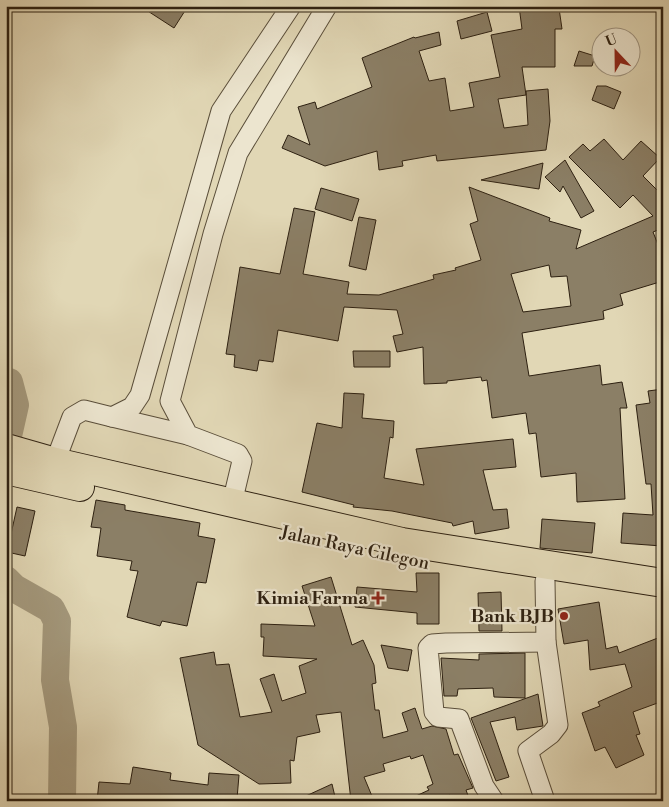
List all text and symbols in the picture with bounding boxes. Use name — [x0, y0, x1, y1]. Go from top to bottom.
north arrow — [592, 28, 642, 78]
text: U — [603, 30, 620, 51]
street label: Jalan Raya Cilegon — [277, 521, 432, 575]
place label: Kimia Farma — [257, 587, 368, 610]
marker: Kimia Farma — [372, 592, 384, 604]
place label: Bank BJB — [471, 605, 554, 628]
marker: Bank BJB — [558, 610, 570, 622]

